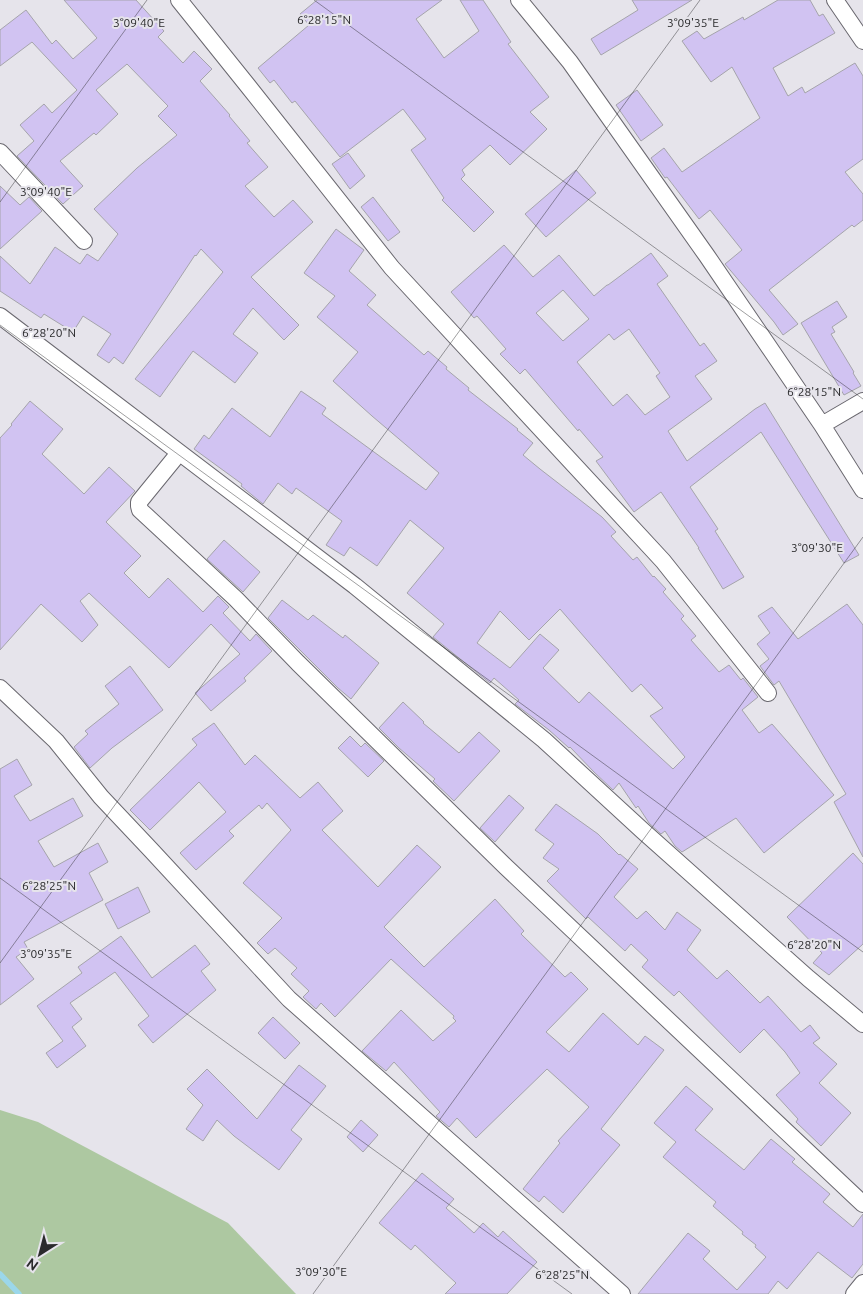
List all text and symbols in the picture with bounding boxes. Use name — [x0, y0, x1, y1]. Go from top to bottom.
text: 6°28'15"N — [297, 13, 351, 26]
text: 3°09'40"E — [113, 16, 165, 29]
text: 3°09'35"E — [667, 16, 719, 29]
text: 3°09'40"E — [20, 185, 72, 198]
text: 6°28'20"N — [22, 326, 76, 339]
text: 6°28'15"N — [787, 385, 841, 398]
text: 3°09'30"E — [791, 541, 843, 554]
text: 6°28'25"N — [22, 879, 76, 892]
text: 6°28'20"N — [787, 938, 841, 951]
text: 3°09'35"E — [20, 947, 72, 960]
north arrow — [15, 1229, 65, 1279]
text: N — [23, 1255, 41, 1274]
text: 3°09'30"E — [295, 1265, 347, 1278]
text: 6°28'25"N — [535, 1268, 589, 1281]

